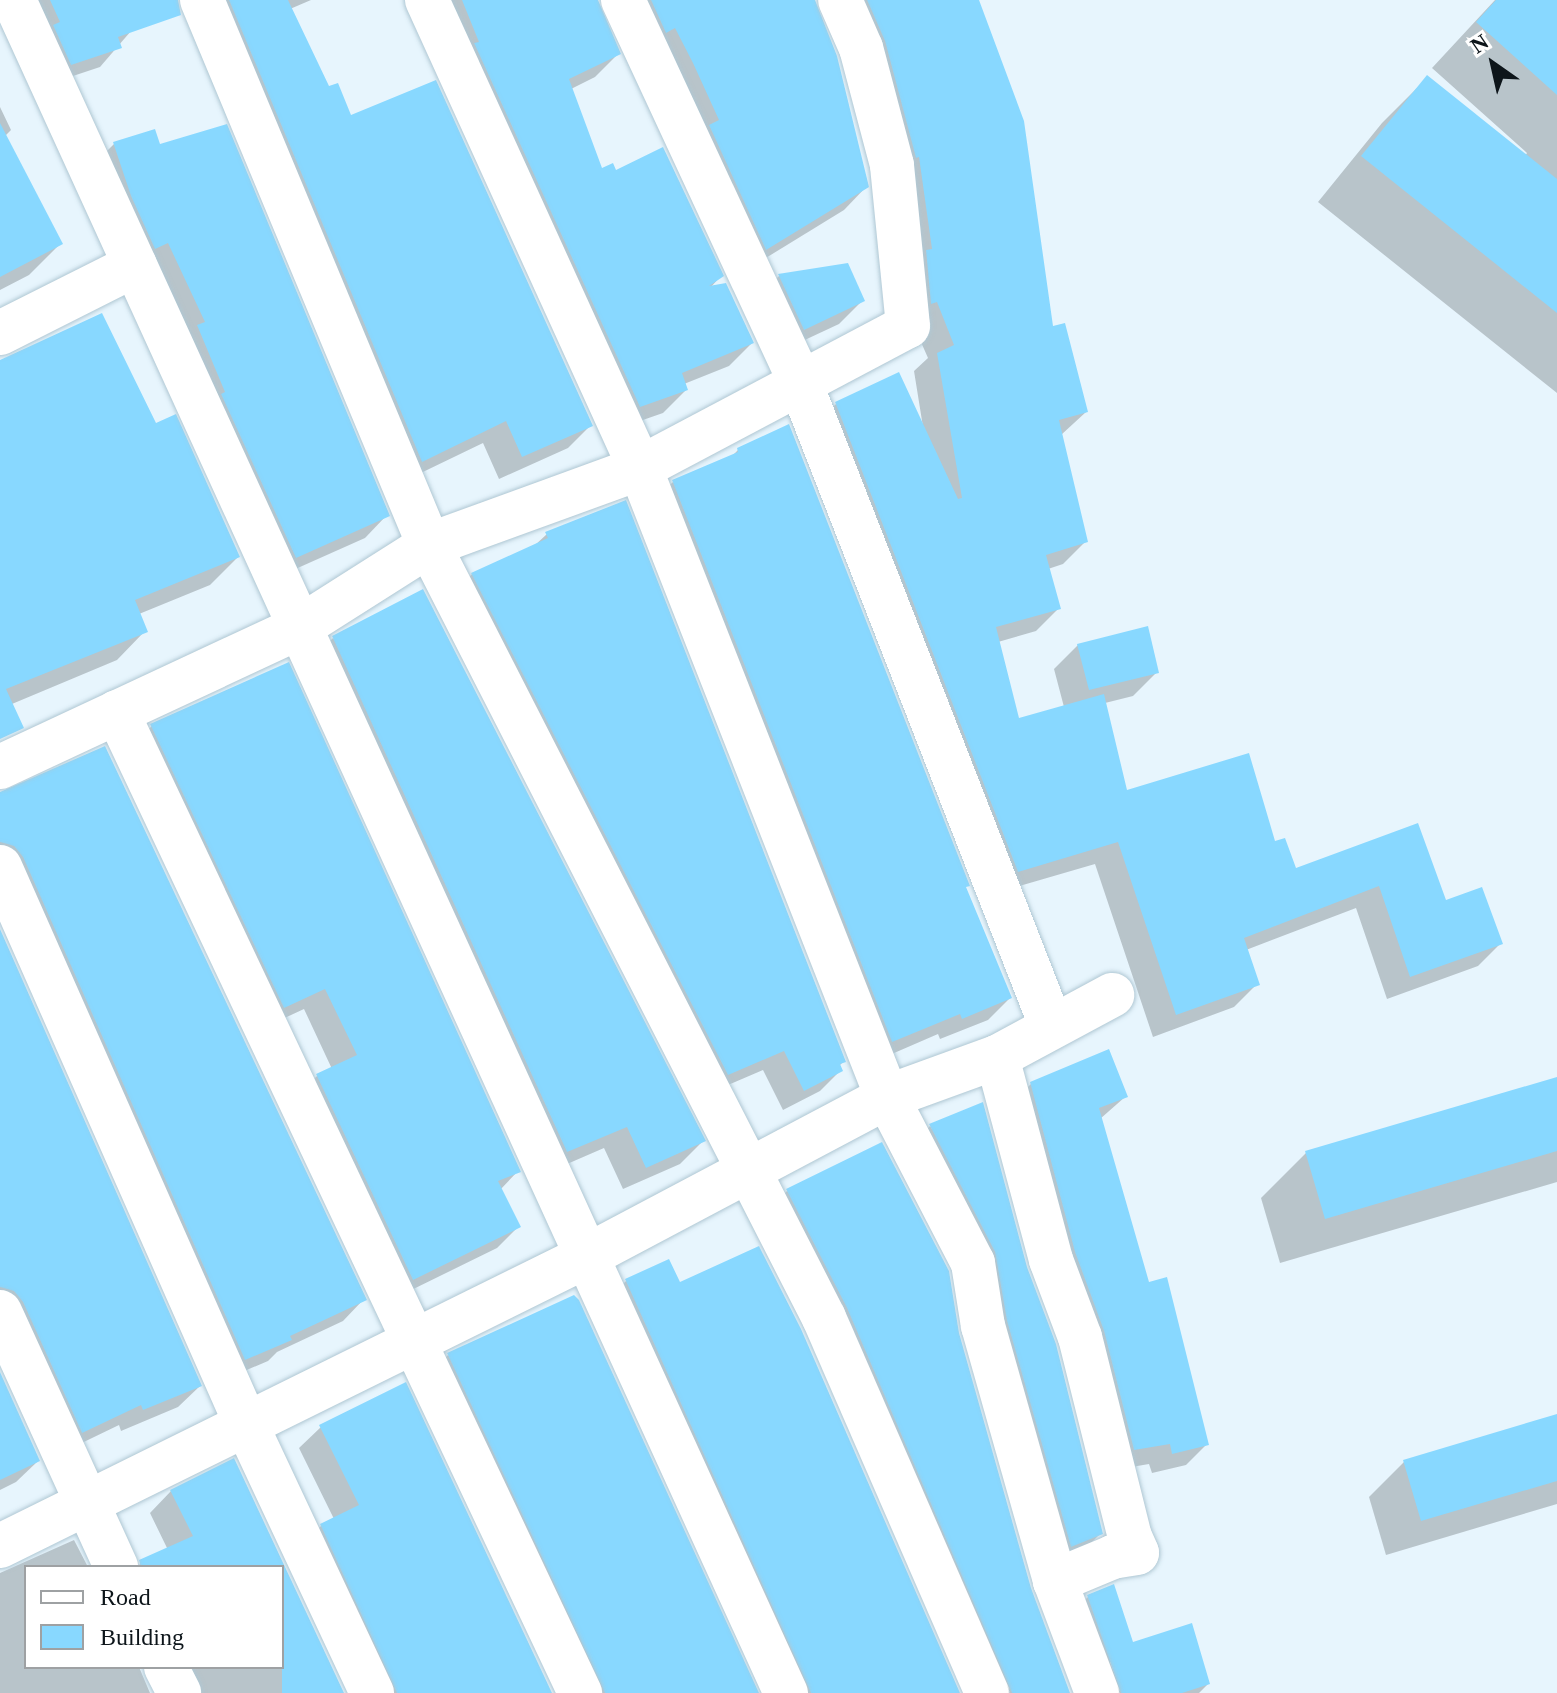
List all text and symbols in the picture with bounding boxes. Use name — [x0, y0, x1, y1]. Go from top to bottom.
north arrow — [1453, 24, 1533, 104]
text: N — [1466, 29, 1493, 58]
legend — [24, 1565, 284, 1669]
text: Road — [100, 1584, 151, 1610]
text: Building — [100, 1624, 184, 1650]

